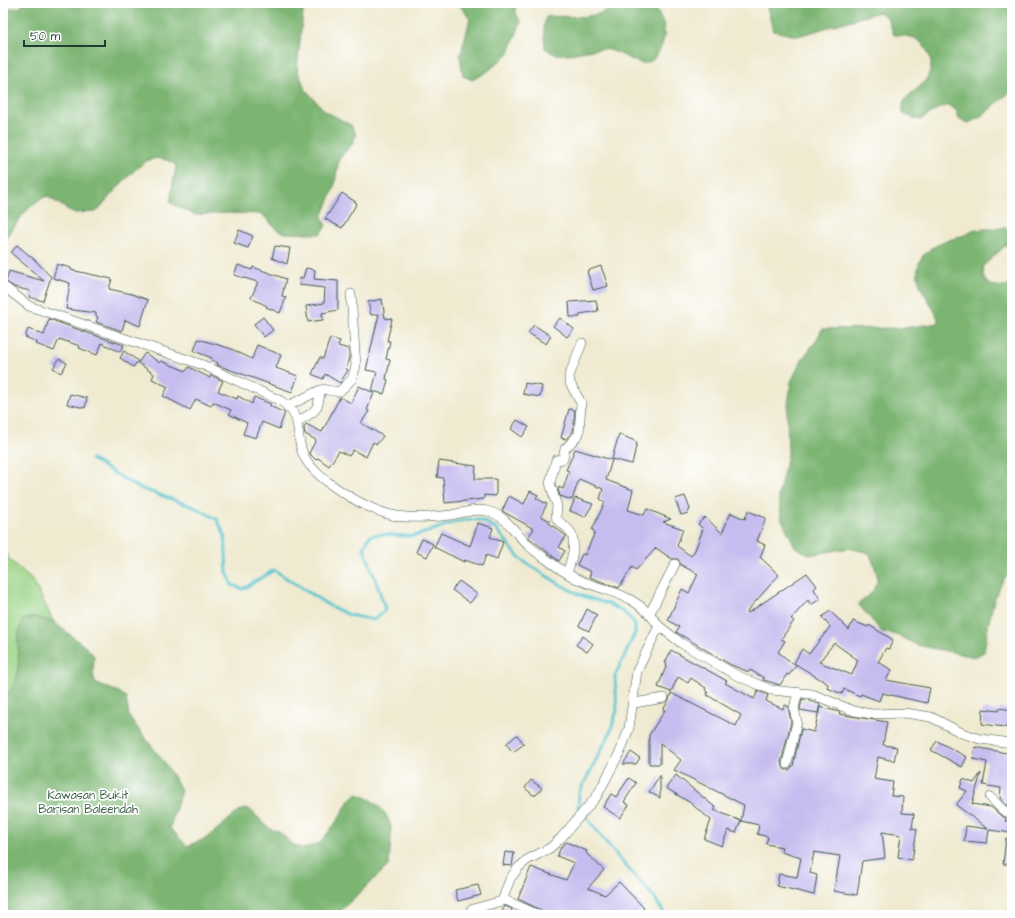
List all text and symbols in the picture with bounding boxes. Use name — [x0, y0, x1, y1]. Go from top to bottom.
scale bar — [24, 22, 105, 48]
text: 50 m — [30, 28, 61, 45]
park label: Kawasan Bukit Barisan Baleendah — [38, 787, 138, 818]

